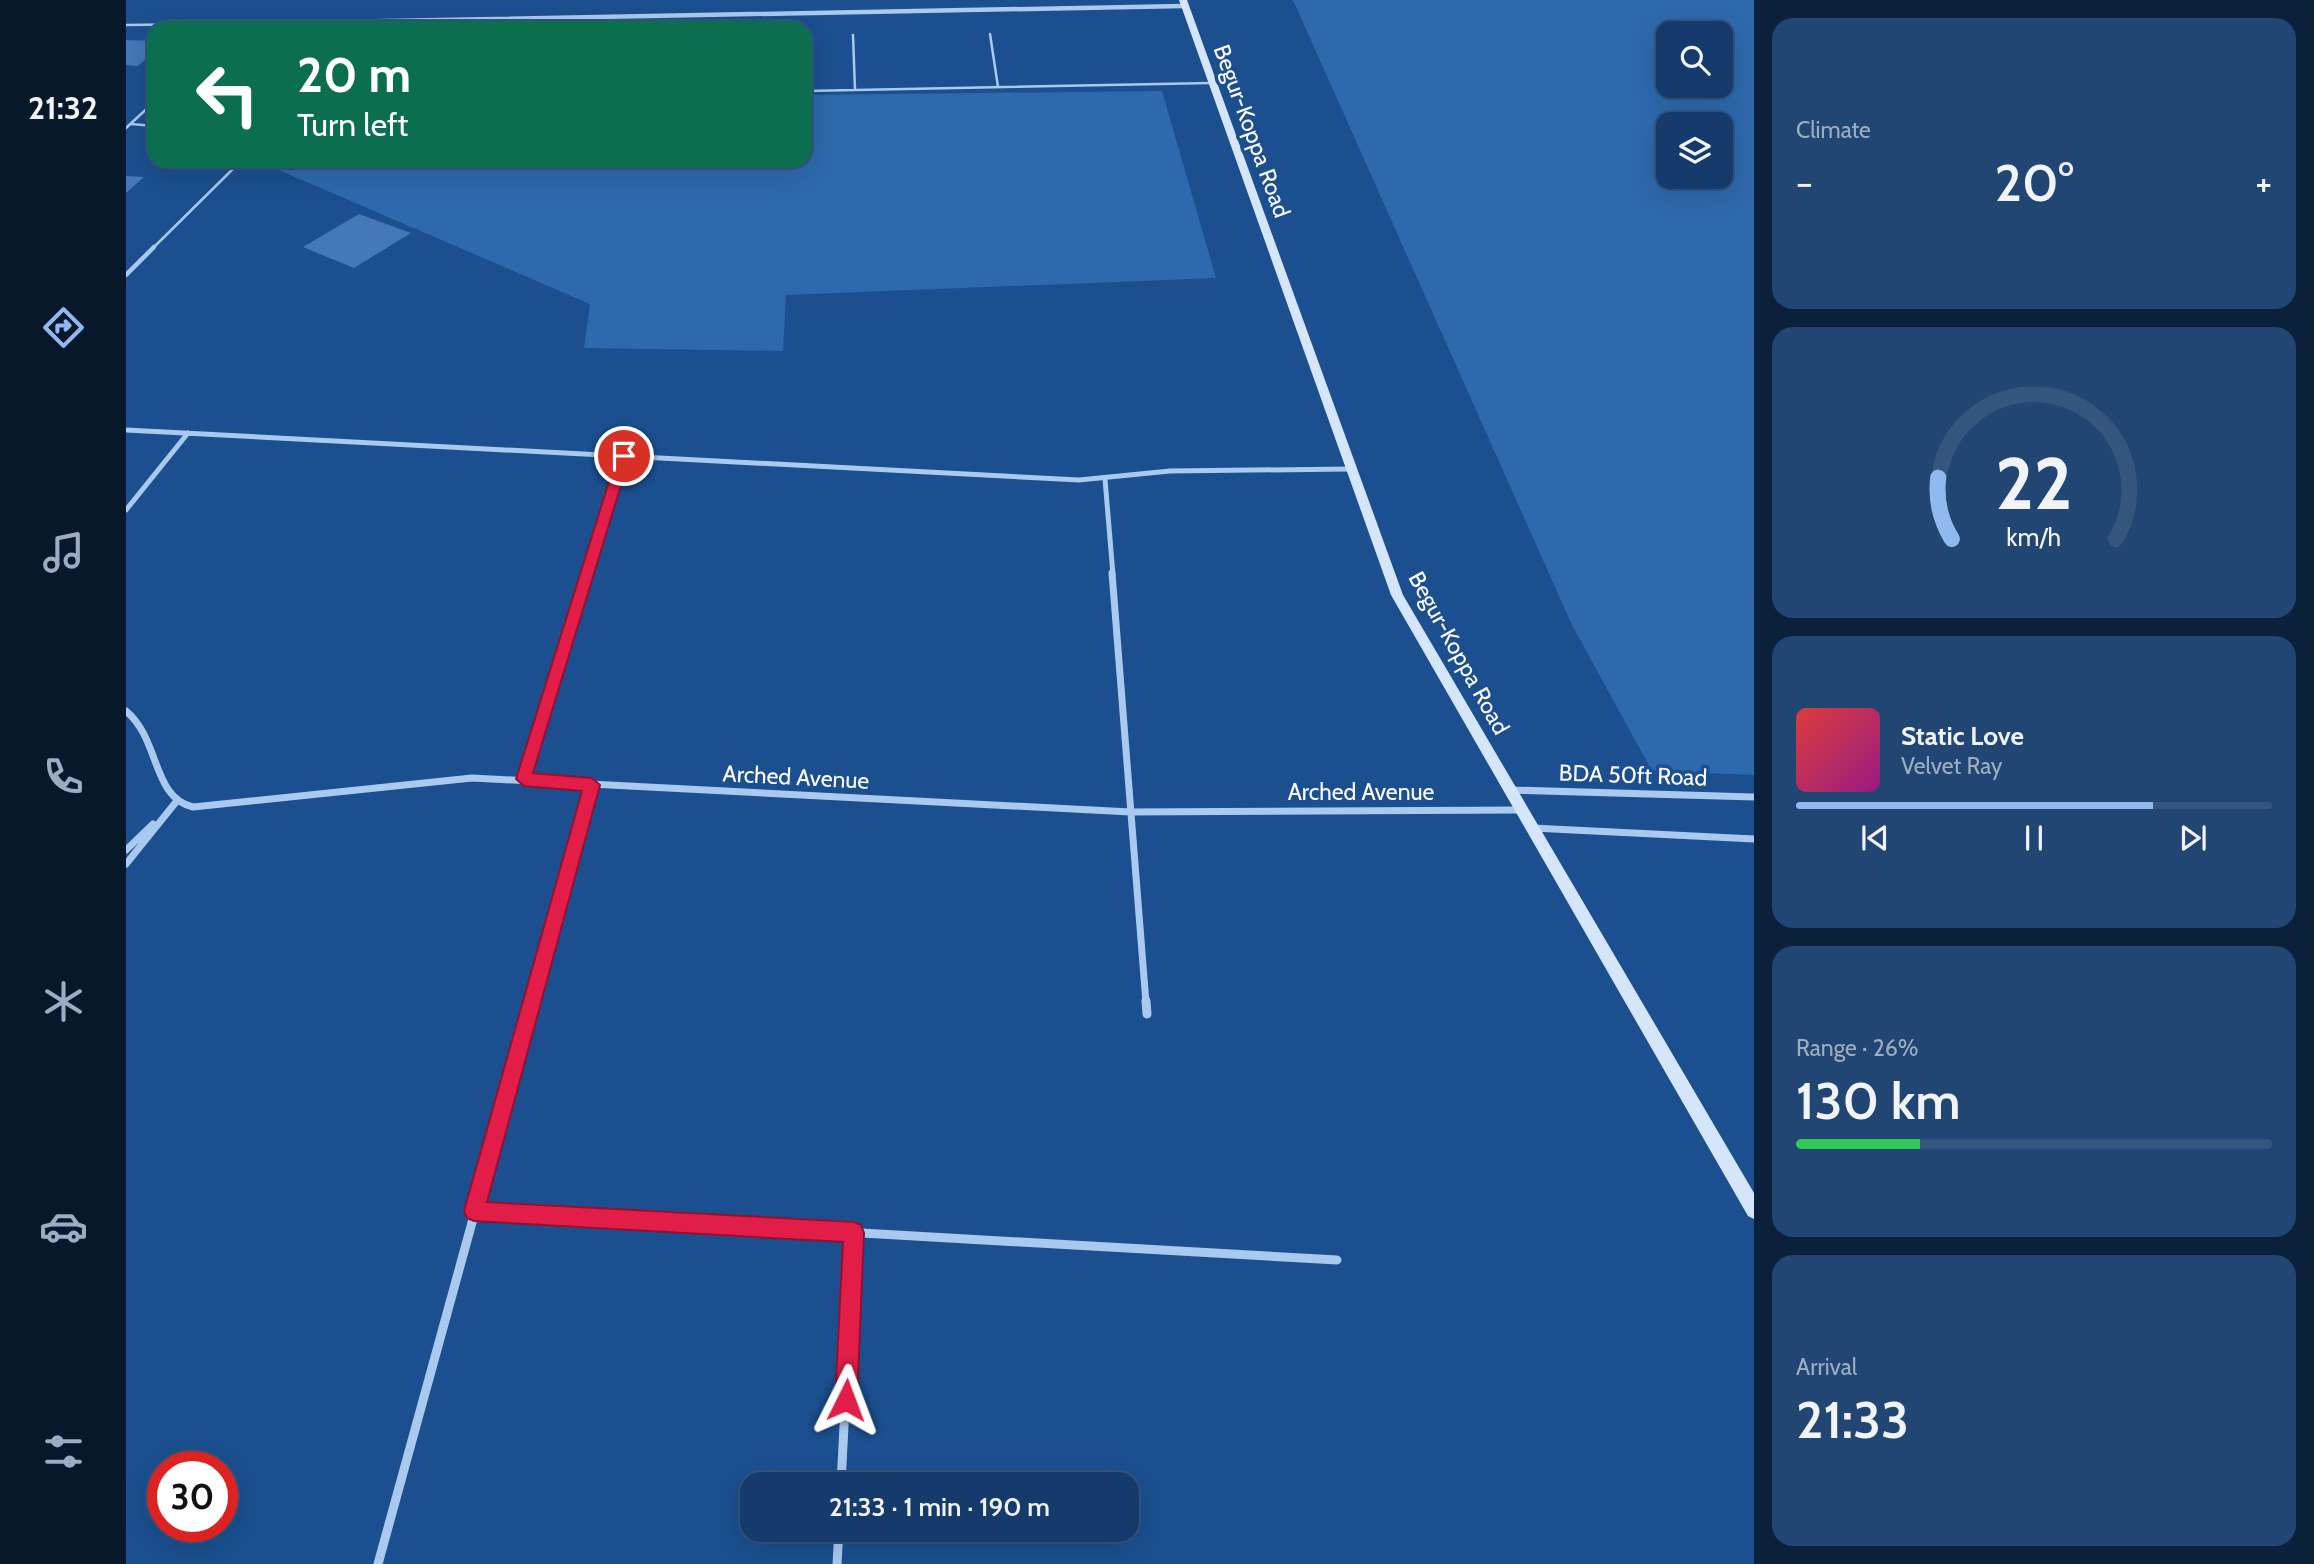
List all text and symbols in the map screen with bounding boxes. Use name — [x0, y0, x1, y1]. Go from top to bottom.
map controls — [1656, 21, 1733, 189]
button: search — [1656, 21, 1733, 98]
street label: Begur-Koppa Road — [1208, 41, 1296, 221]
text: 20 m — [297, 45, 411, 104]
icon: left — [182, 49, 273, 140]
text: 21:32 — [28, 88, 98, 127]
text: Turn left — [297, 105, 408, 144]
button: layers — [1656, 112, 1733, 189]
text: Climate — [1796, 116, 1871, 144]
text: 20° — [1994, 151, 2074, 214]
text: − — [1796, 159, 1813, 206]
text: + — [2255, 159, 2272, 206]
icon: directions — [39, 303, 88, 352]
pin — [594, 426, 654, 486]
icon: arrive — [605, 437, 643, 475]
text: 22 — [1995, 439, 2073, 527]
text: km/h — [2007, 522, 2061, 552]
icon: music — [39, 528, 88, 577]
street label: Begur-Koppa Road — [1403, 567, 1515, 739]
text: Static Love — [1901, 720, 2024, 752]
icon: phone — [39, 752, 88, 801]
text: Velvet Ray — [1901, 752, 2002, 780]
street label: BDA 50ft Road — [1558, 758, 1708, 792]
street label: Arched Avenue — [722, 759, 870, 795]
street label: Arched Avenue — [1288, 778, 1435, 806]
icon: previous — [1856, 819, 1894, 857]
icon: pause — [2015, 819, 2053, 857]
icon: next — [2174, 819, 2212, 857]
icon: climate — [39, 977, 88, 1026]
text: Range · 26% — [1796, 1034, 1919, 1062]
text: 130 km — [1796, 1069, 1961, 1132]
icon: car — [39, 1202, 88, 1251]
text: Arrival — [1796, 1353, 1857, 1381]
position arrow — [809, 1363, 883, 1437]
text: 21:33 — [1796, 1388, 1909, 1451]
icon: filters — [39, 1427, 88, 1476]
speed limit sign: 30 — [147, 1451, 238, 1542]
text: 21:33 · 1 min · 190 m — [829, 1491, 1050, 1523]

